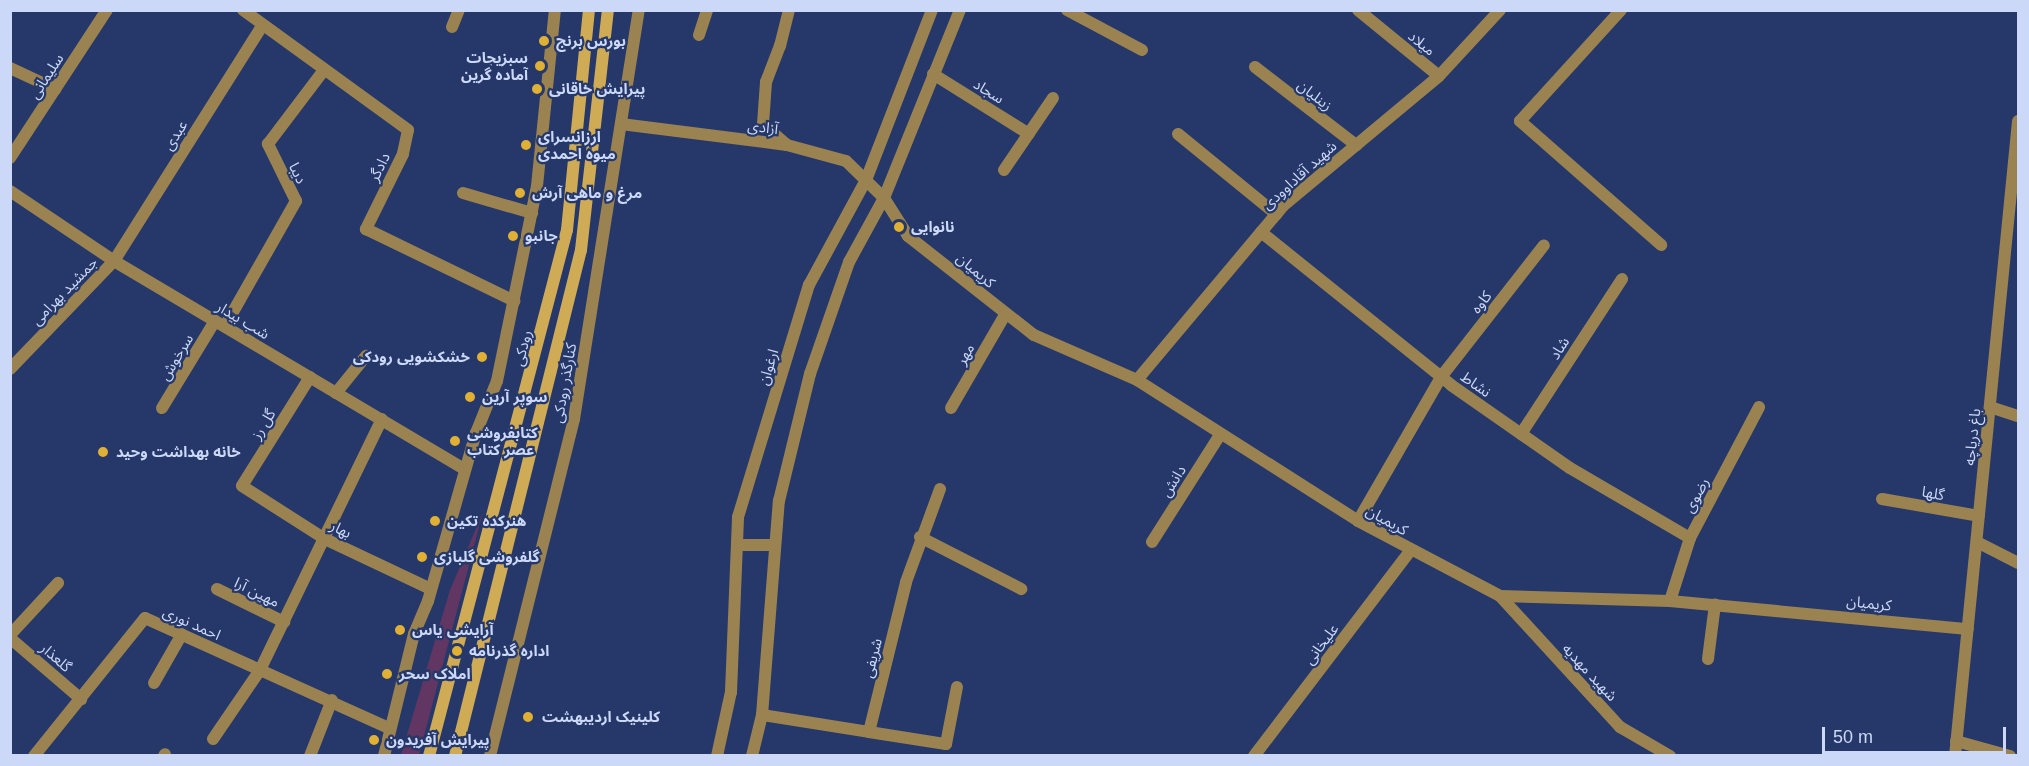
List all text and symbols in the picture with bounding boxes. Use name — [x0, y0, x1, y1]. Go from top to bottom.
street label: میلاد — [1405, 27, 1439, 59]
place label: بورس برنج — [556, 32, 626, 50]
marker: بورس برنج — [537, 34, 551, 48]
place label: سبزیجات آماده گرین — [461, 48, 528, 83]
street label: سلیمانی — [25, 50, 67, 102]
marker: سبزیجات آماده گرین — [533, 59, 547, 73]
street label: سجاد — [970, 75, 1008, 107]
street label: زینلیان — [1294, 76, 1336, 114]
place label: پیرایش خاقانی — [549, 80, 645, 98]
marker: پیرایش خاقانی — [530, 82, 544, 96]
street label: آزادی — [747, 116, 779, 138]
street label: عبدی — [159, 117, 191, 153]
place label: ارزانسرای میوه احمدی — [538, 127, 616, 162]
street label: شهید آقاداوودی — [1258, 137, 1340, 213]
marker: ارزانسرای میوه احمدی — [519, 138, 533, 152]
street label: دادگر — [364, 150, 394, 184]
street label: دیبا — [285, 160, 311, 186]
place label: مرغ و ماهی آرش — [532, 184, 642, 202]
marker: مرغ و ماهی آرش — [513, 186, 527, 200]
place label: نانوایی — [911, 218, 955, 236]
marker: نانوایی — [892, 220, 906, 234]
place label: جانبو — [525, 227, 558, 245]
marker: جانبو — [506, 229, 520, 243]
street label: کریمیان — [953, 249, 999, 291]
street label: جمشید بهرامی — [27, 253, 101, 329]
street label: کاوه — [1467, 287, 1495, 317]
street label: شب بیدار — [213, 297, 273, 343]
street label: رودکی — [509, 328, 535, 368]
street label: سرخوش — [155, 330, 197, 384]
street label: شاد — [1545, 333, 1573, 363]
street label: مهر — [952, 340, 978, 368]
street label: کنارگذر رودکی — [548, 342, 580, 424]
street label: ارغوان — [754, 347, 782, 387]
place label: خشکشویی رودکی — [353, 348, 470, 366]
marker: خشکشویی رودکی — [475, 350, 489, 364]
street label: نشاط — [1457, 367, 1495, 401]
place label: سوپر آرین — [482, 388, 548, 406]
marker: سوپر آرین — [463, 390, 477, 404]
street label: گل رز — [247, 406, 279, 442]
street label: باغ دریاچه — [1960, 408, 1984, 466]
place label: کتابفروشی عصر کتاب — [467, 423, 538, 458]
marker: کتابفروشی عصر کتاب — [448, 434, 462, 448]
marker: خانه بهداشت وحید — [94, 443, 112, 461]
place label: خانه بهداشت وحید — [116, 443, 241, 461]
street label: دانش — [1156, 462, 1190, 500]
street label: رضوی — [1679, 474, 1713, 516]
street label: گلها — [1920, 482, 1946, 504]
street label: کریمیان — [1363, 501, 1411, 539]
place label: هنرکده تکین — [447, 512, 526, 530]
marker: هنرکده تکین — [428, 514, 442, 528]
street label: بهار — [327, 516, 355, 542]
place label: گلفروشی گلبازی — [434, 548, 539, 566]
marker: گلفروشی گلبازی — [415, 550, 429, 564]
street label: مهین آرا — [231, 573, 283, 611]
street label: کریمیان — [1846, 592, 1892, 614]
street label: احمد نوری — [160, 602, 224, 644]
street label: علیخانی — [1300, 620, 1342, 668]
place label: آرایشی یاس — [412, 621, 493, 639]
marker: آرایشی یاس — [393, 623, 407, 637]
street label: شریفی — [858, 636, 886, 680]
street label: گلعذار — [37, 639, 75, 675]
street label: شهید مهدیه — [1559, 639, 1621, 705]
place label: اداره گذرنامه — [469, 642, 549, 660]
marker: اداره گذرنامه — [450, 644, 464, 658]
place label: املاک سحر — [399, 665, 471, 683]
marker: املاک سحر — [380, 667, 394, 681]
marker: کلینیک اردیبهشت — [519, 708, 537, 726]
place label: کلینیک اردیبهشت — [542, 708, 660, 726]
scale bar — [1825, 715, 2010, 753]
text: 50 m — [1833, 727, 1873, 747]
place label: پیرایش آفریدون — [386, 731, 490, 749]
marker: پیرایش آفریدون — [367, 733, 381, 747]

